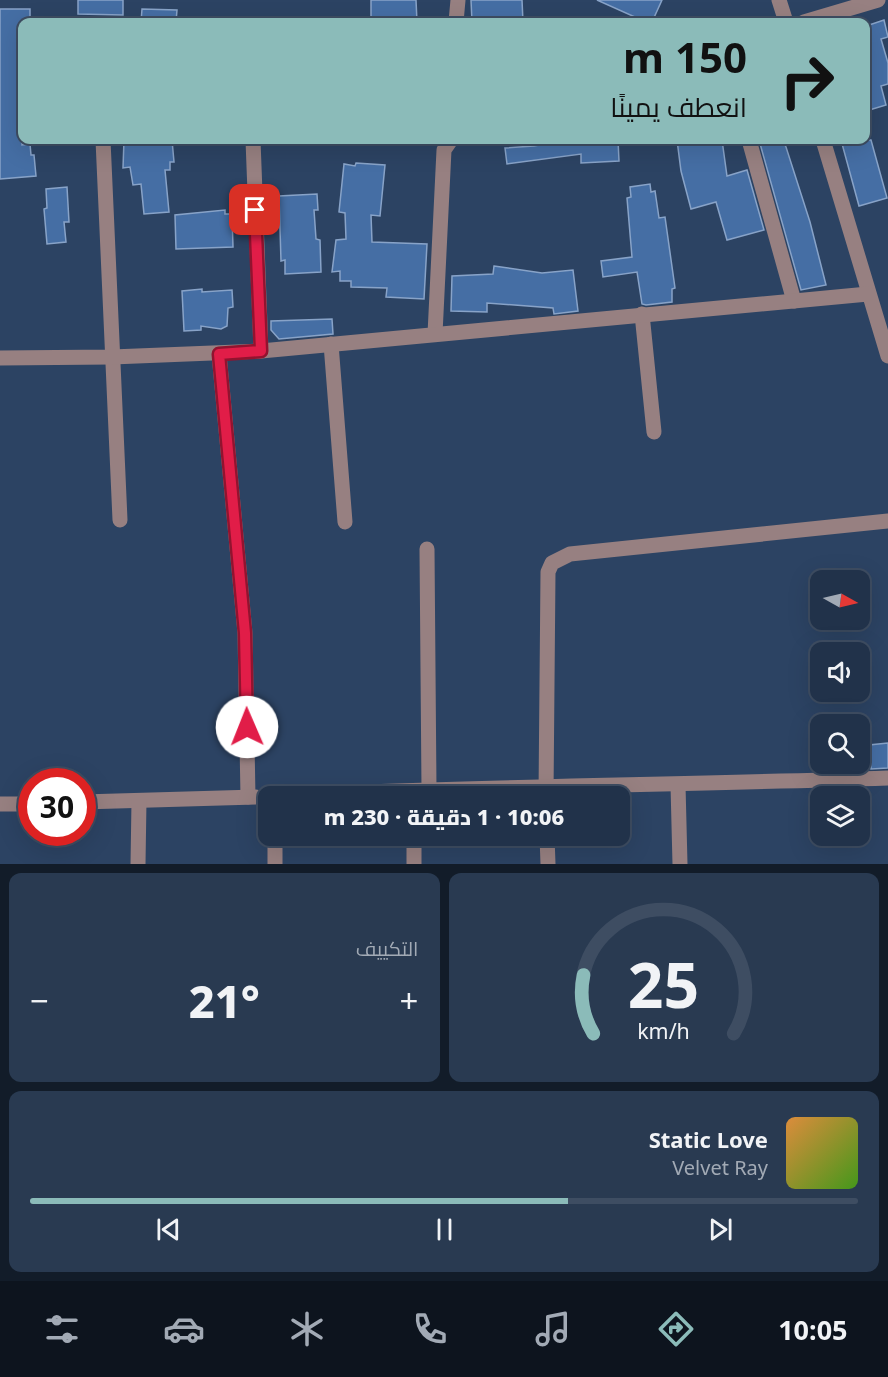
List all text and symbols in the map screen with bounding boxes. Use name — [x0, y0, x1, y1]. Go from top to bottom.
text: 150 m — [623, 28, 747, 85]
icon: right — [768, 42, 846, 120]
text: انعطف يمينًا — [610, 88, 747, 125]
pin — [229, 184, 280, 235]
icon: arrive — [238, 193, 271, 226]
north arrow — [810, 570, 870, 630]
map controls — [810, 570, 870, 846]
button: sound — [810, 642, 870, 702]
position arrow — [215, 695, 279, 759]
button: search — [810, 714, 870, 774]
speed limit sign: 30 — [18, 768, 96, 846]
button: layers — [810, 786, 870, 846]
text: 10:06 · 1 دقيقة · 230 m — [324, 801, 564, 831]
text: التكييف — [356, 935, 419, 962]
text: 25 — [628, 941, 699, 1026]
text: 21° — [189, 970, 260, 1031]
text: − — [30, 978, 49, 1023]
text: + — [400, 978, 419, 1023]
text: km/h — [637, 1017, 690, 1046]
text: Static Love — [649, 1124, 768, 1154]
text: Velvet Ray — [672, 1154, 768, 1181]
icon: previous — [152, 1213, 185, 1246]
icon: pause — [428, 1213, 461, 1246]
icon: next — [704, 1213, 737, 1246]
icon: filters — [41, 1308, 83, 1350]
icon: car — [163, 1308, 205, 1350]
icon: climate — [286, 1308, 328, 1350]
icon: phone — [409, 1308, 451, 1350]
icon: music — [532, 1308, 574, 1350]
icon: directions — [655, 1308, 697, 1350]
text: 10:05 — [778, 1311, 848, 1348]

